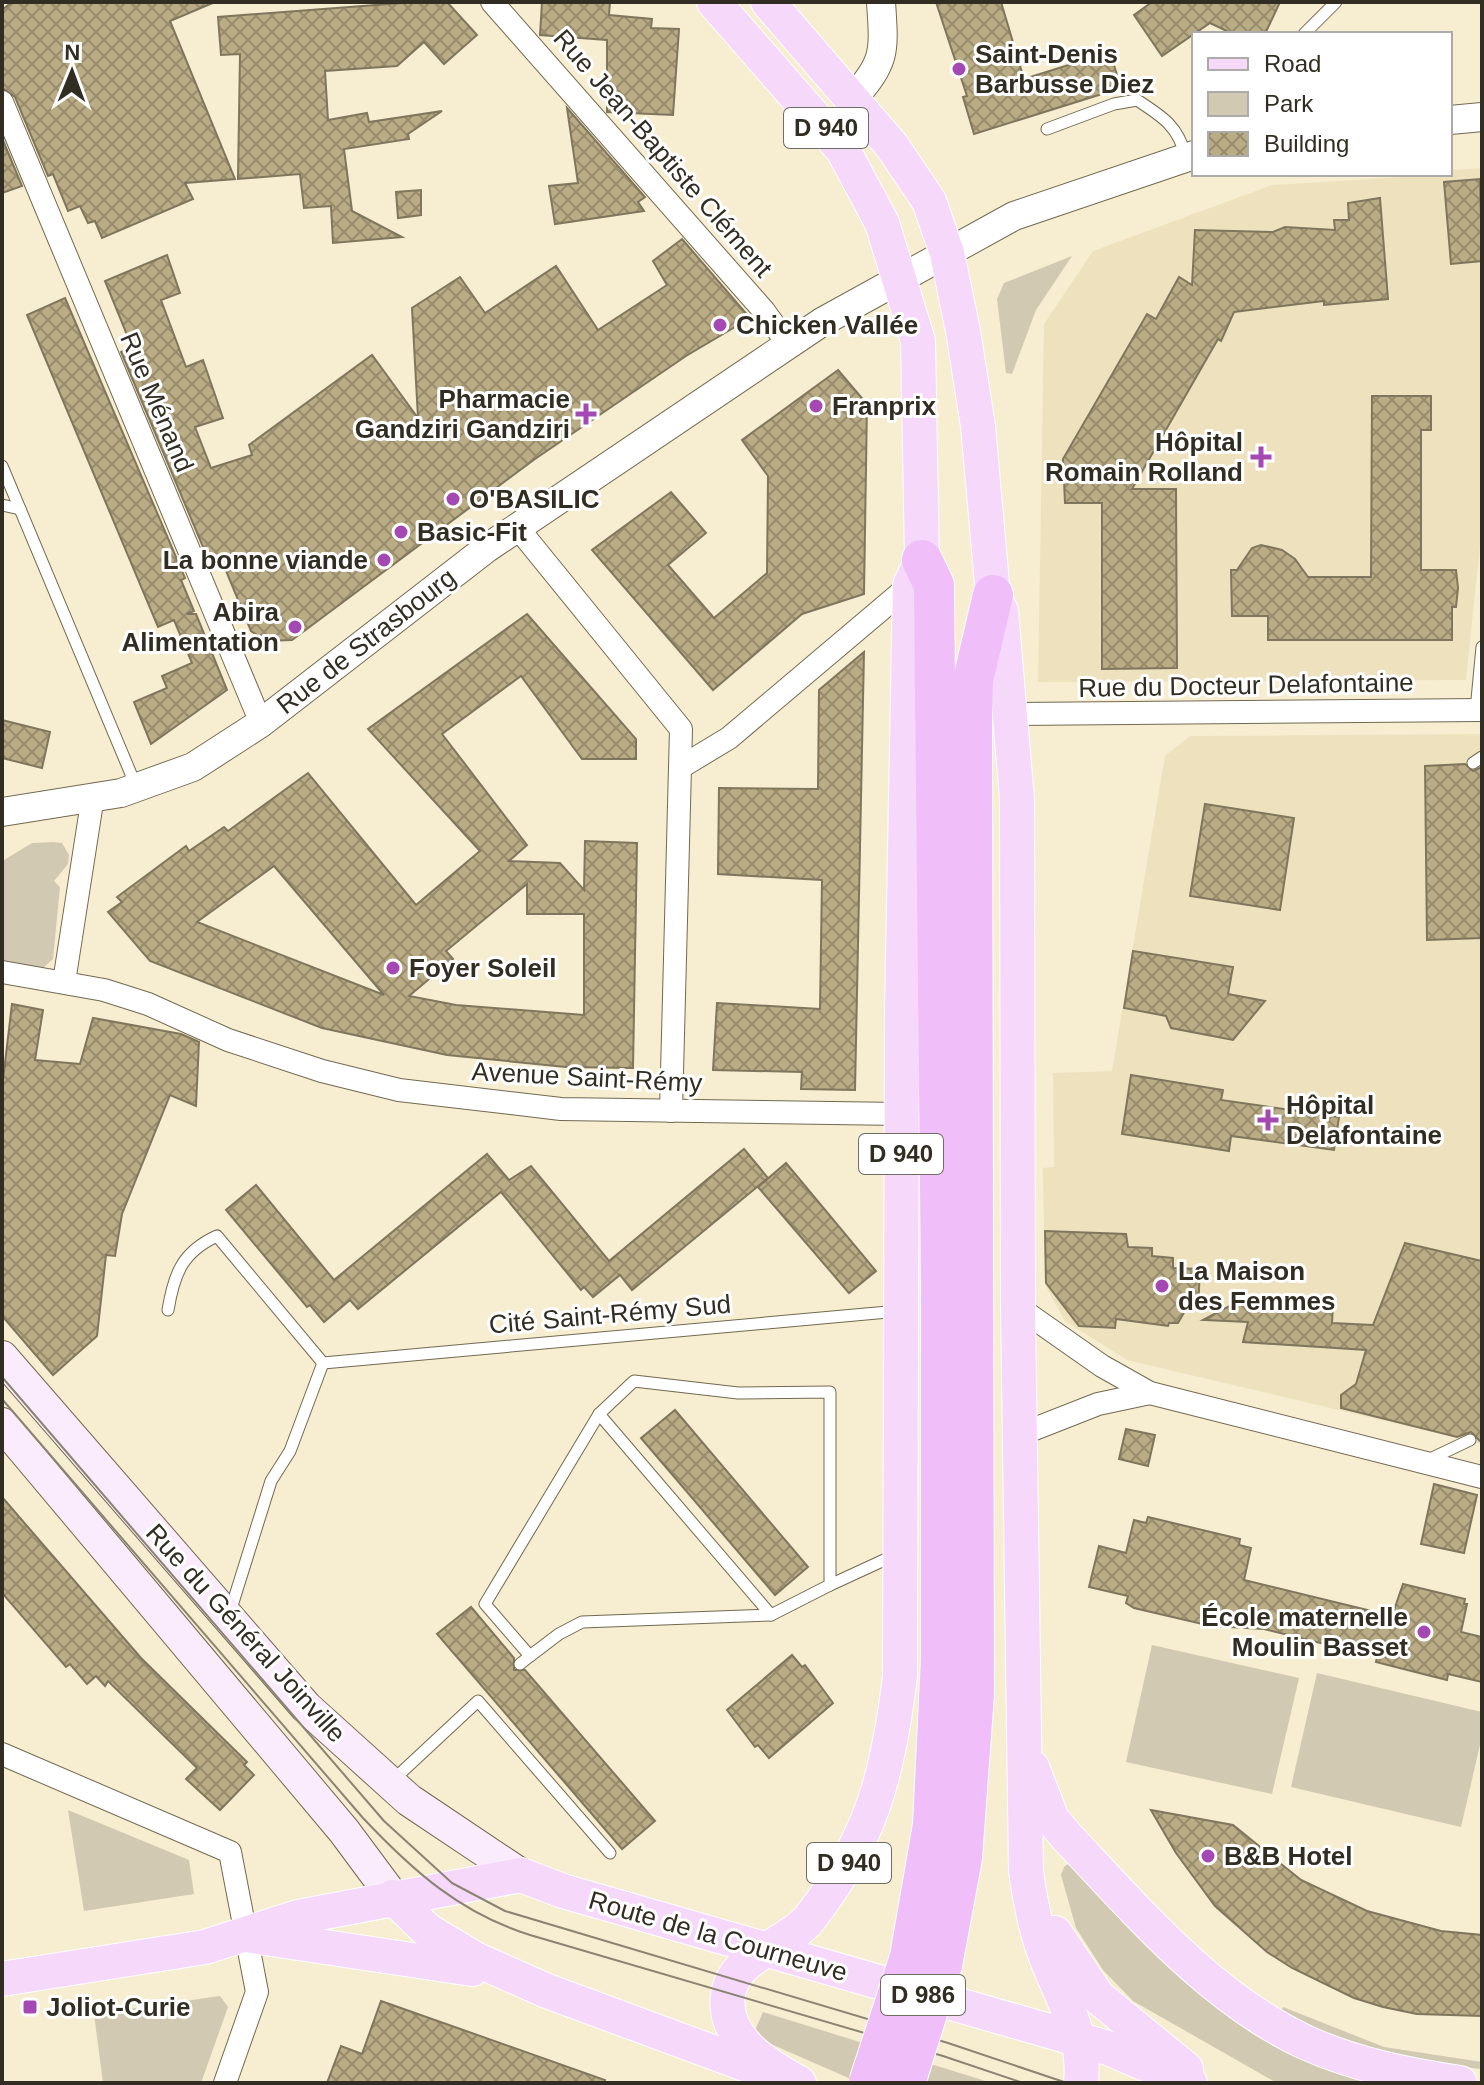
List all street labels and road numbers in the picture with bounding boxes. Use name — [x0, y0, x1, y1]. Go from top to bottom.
street label: Rue Jean-Baptiste Clément — [547, 23, 779, 283]
road number: D 940 — [784, 108, 868, 148]
street label: Rue Ménand — [114, 328, 200, 476]
street label: Rue de Strasbourg — [271, 562, 461, 720]
street label: Rue du Docteur Delafontaine — [1078, 667, 1414, 703]
street label: Avenue Saint-Rémy — [471, 1056, 703, 1098]
road number: D 940 — [859, 1134, 943, 1174]
street label: Cité Saint-Rémy Sud — [488, 1288, 732, 1340]
street label: Rue du Général Joinville — [140, 1518, 352, 1748]
road number: D 940 — [807, 1843, 891, 1883]
street label: Route de la Courneuve — [585, 1885, 851, 1987]
road number: D 986 — [881, 1975, 965, 2015]

